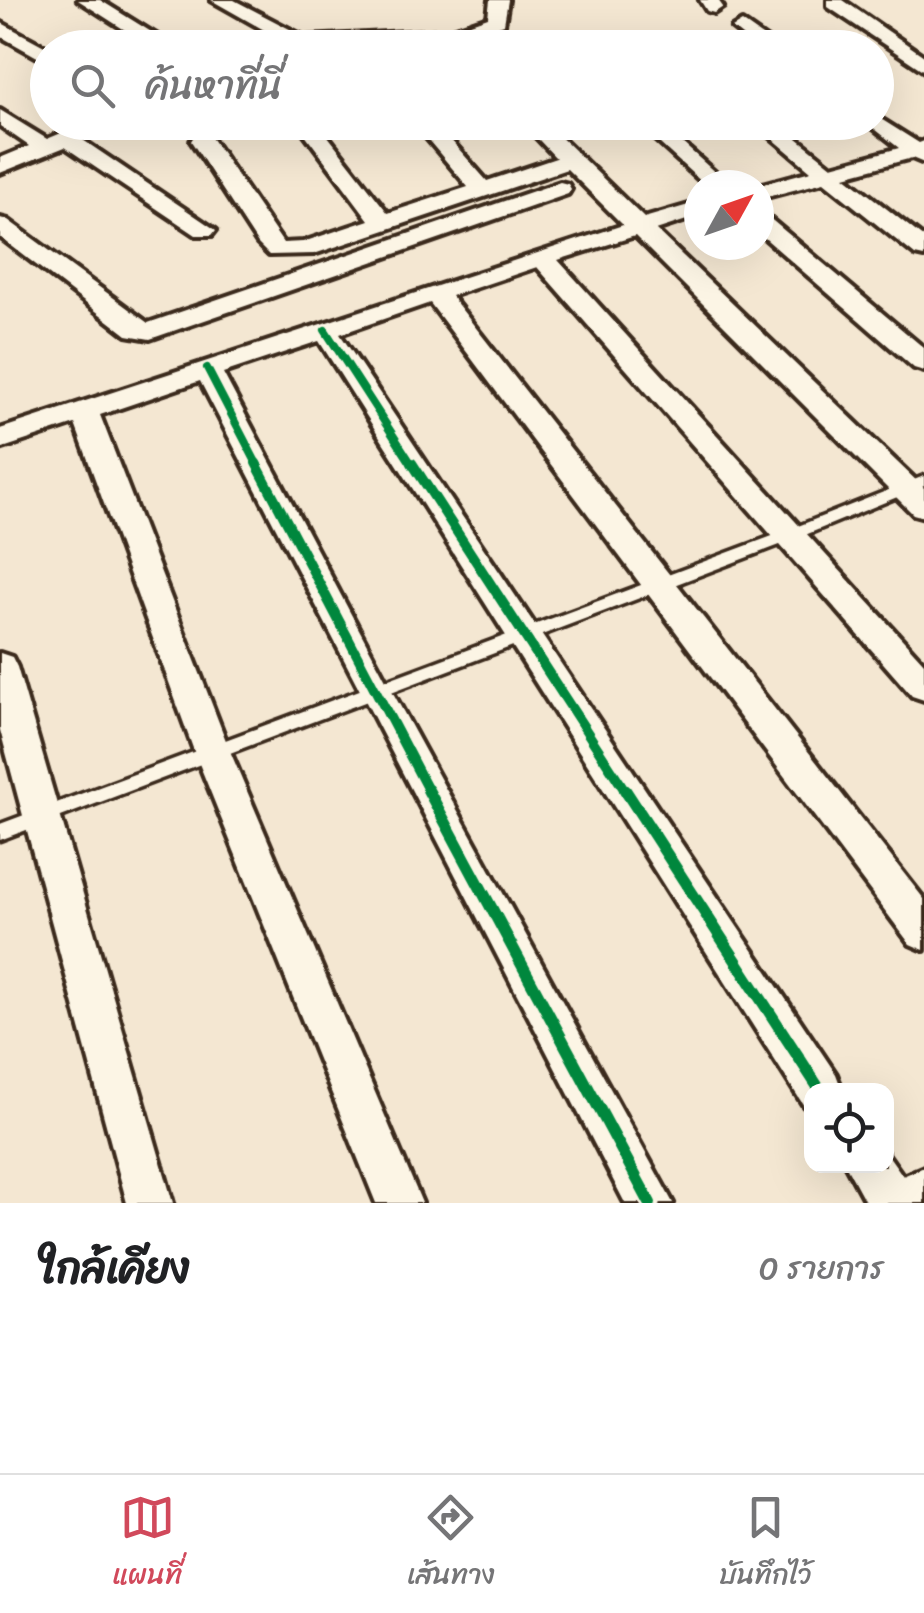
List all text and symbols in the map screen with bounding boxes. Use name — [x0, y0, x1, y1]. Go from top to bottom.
search box — [30, 30, 894, 140]
text: ค้นหาที่นี่ — [145, 52, 282, 119]
icon: search — [65, 58, 120, 113]
north arrow — [684, 170, 774, 260]
map controls — [804, 1083, 894, 1173]
button: locate — [804, 1083, 894, 1173]
text: ใกล้เคียง — [40, 1231, 189, 1305]
text: 0 รายการ — [759, 1240, 884, 1297]
tab: แผนที่ — [112, 1490, 182, 1599]
tab: เส้นทาง — [407, 1490, 495, 1599]
tab: บันทึกไว้ — [719, 1490, 812, 1599]

